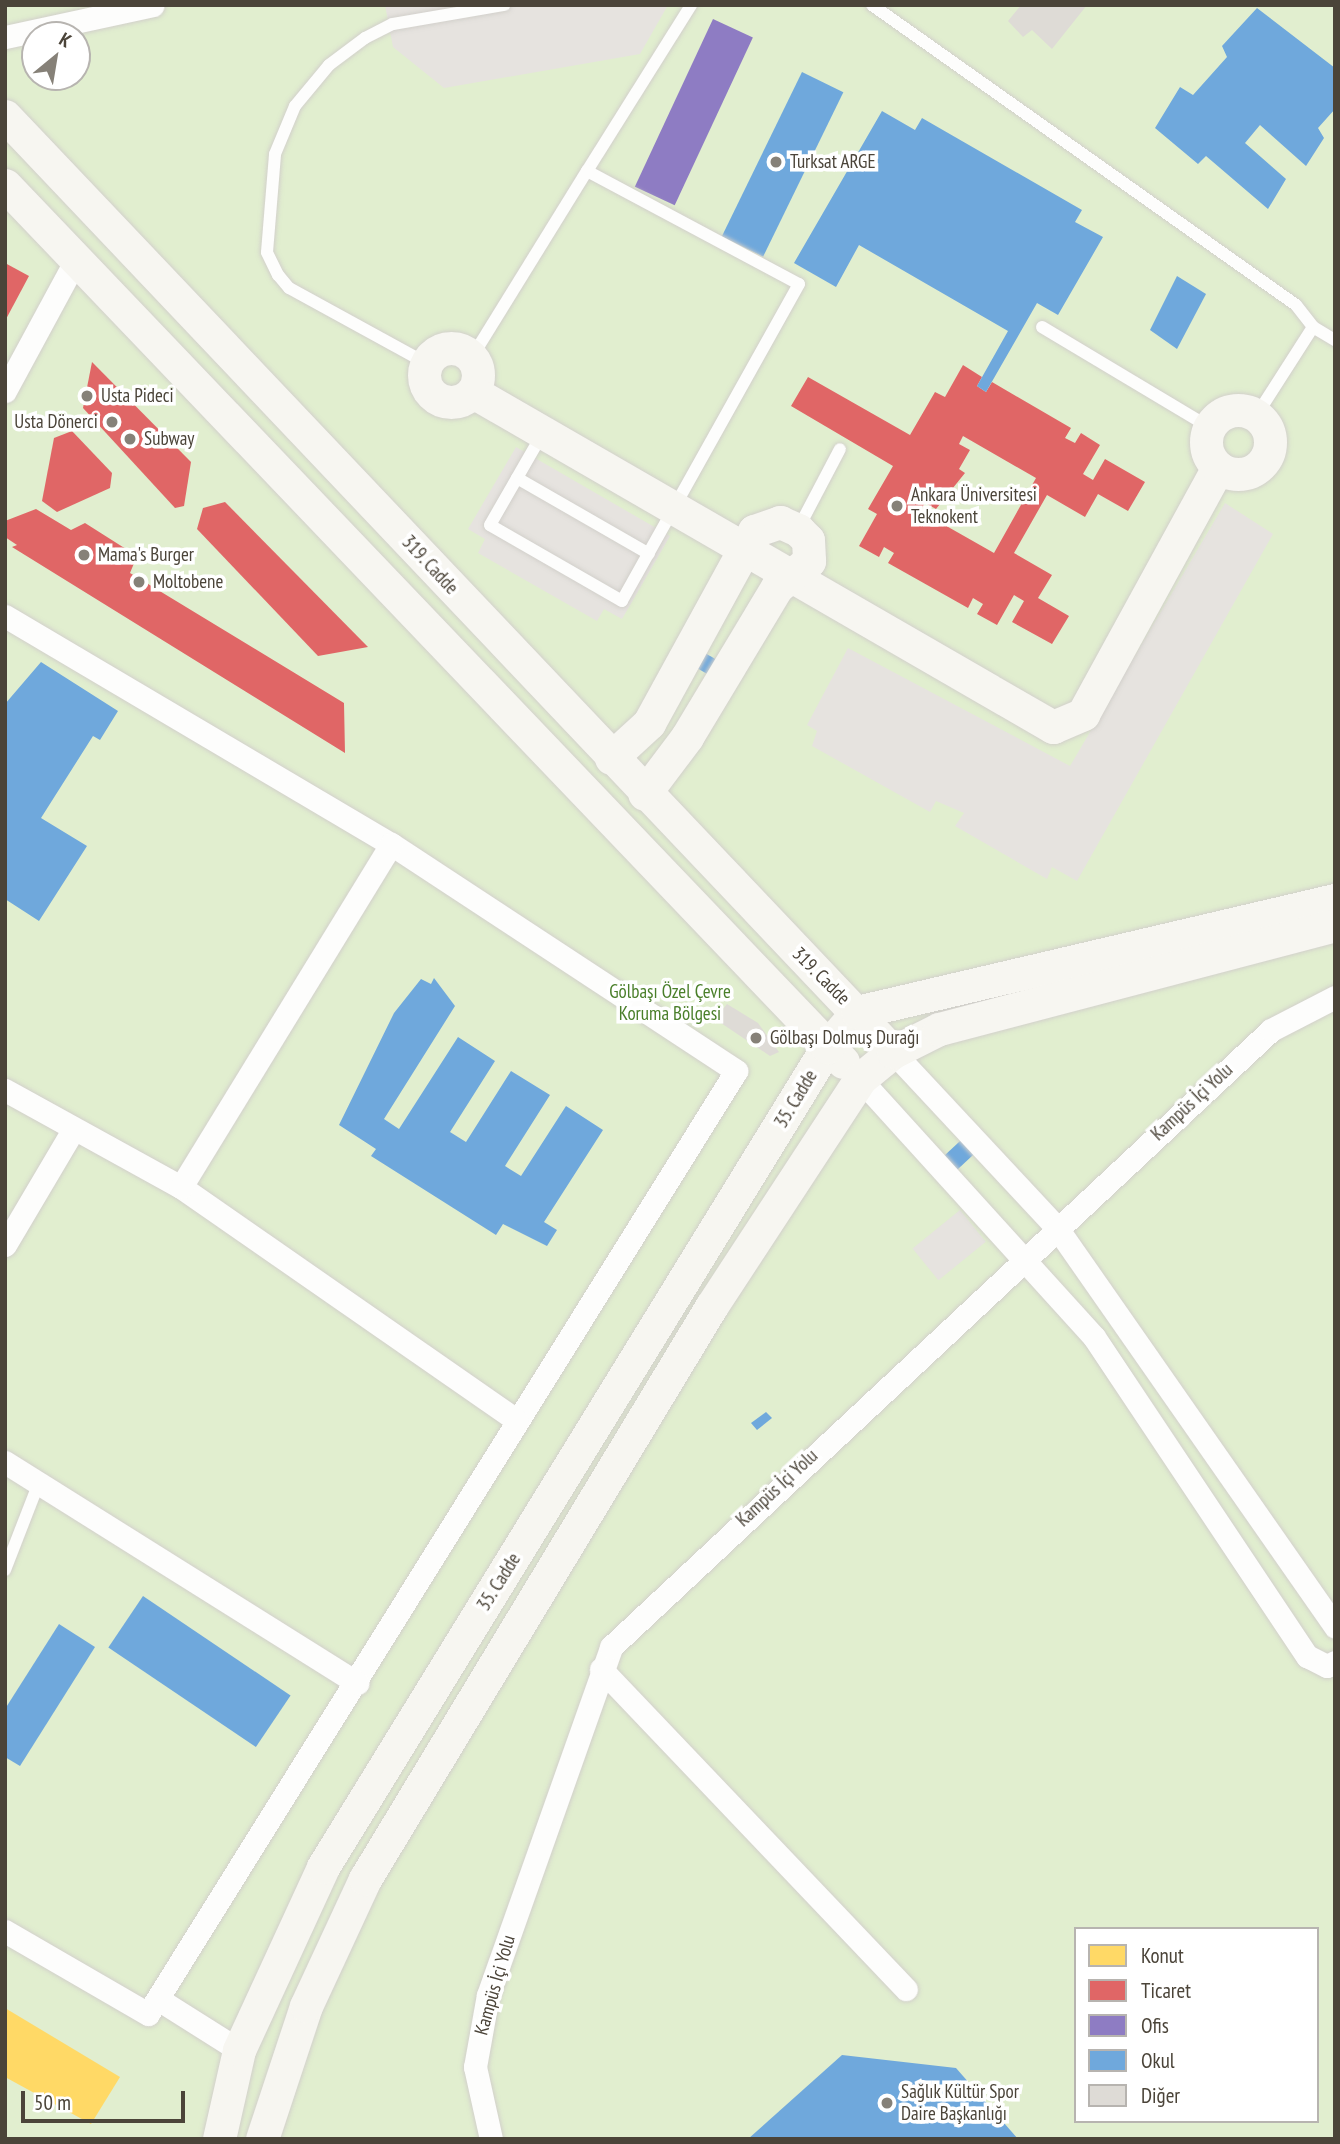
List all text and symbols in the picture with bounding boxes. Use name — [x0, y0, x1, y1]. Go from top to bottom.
north arrow — [21, 21, 91, 91]
text: K — [55, 27, 76, 52]
place label: Turksat ARGE — [790, 151, 876, 173]
marker: Turksat ARGE — [768, 154, 784, 170]
place label: Usta Pideci — [101, 385, 174, 407]
marker: Usta Pideci — [79, 388, 95, 404]
place label: Usta Dönerci — [14, 411, 98, 433]
marker: Usta Dönerci — [104, 414, 120, 430]
place label: Subway — [144, 428, 194, 450]
marker: Subway — [122, 431, 138, 447]
place label: Ankara Üniversitesi Teknokent — [911, 484, 1037, 528]
marker: Ankara Üniversitesi Teknokent — [889, 498, 905, 514]
street label: 319. Cadde — [397, 530, 463, 600]
place label: Mama's Burger — [98, 544, 194, 566]
marker: Mama's Burger — [76, 547, 92, 563]
place label: Moltobene — [153, 571, 223, 593]
marker: Moltobene — [131, 574, 147, 590]
street label: 319. Cadde — [787, 942, 855, 1010]
park label: Gölbaşı Özel Çevre Koruma Bölgesi — [609, 981, 731, 1025]
place label: Gölbaşı Dolmuş Durağı — [770, 1027, 919, 1049]
marker: Gölbaşı Dolmuş Durağı — [748, 1030, 764, 1046]
street label: Kampüs İçi Yolu — [1146, 1058, 1238, 1146]
street label: 35. Cadde — [770, 1065, 822, 1133]
street label: Kampüs İçi Yolu — [731, 1444, 823, 1532]
street label: 35. Cadde — [472, 1548, 526, 1616]
legend — [1074, 1927, 1319, 2123]
street label: Kampüs İçi Yolu — [470, 1932, 520, 2038]
text: Konut — [1141, 1942, 1184, 1969]
text: Ticaret — [1141, 1977, 1191, 2004]
text: Ofis — [1141, 2012, 1169, 2039]
text: Okul — [1141, 2047, 1175, 2074]
scale bar — [24, 2078, 189, 2122]
place label: Sağlık Kültür Spor Daire Başkanlığı — [901, 2081, 1019, 2125]
text: Diğer — [1141, 2082, 1180, 2109]
text: 50 m — [34, 2089, 71, 2116]
marker: Sağlık Kültür Spor Daire Başkanlığı — [879, 2095, 895, 2111]

